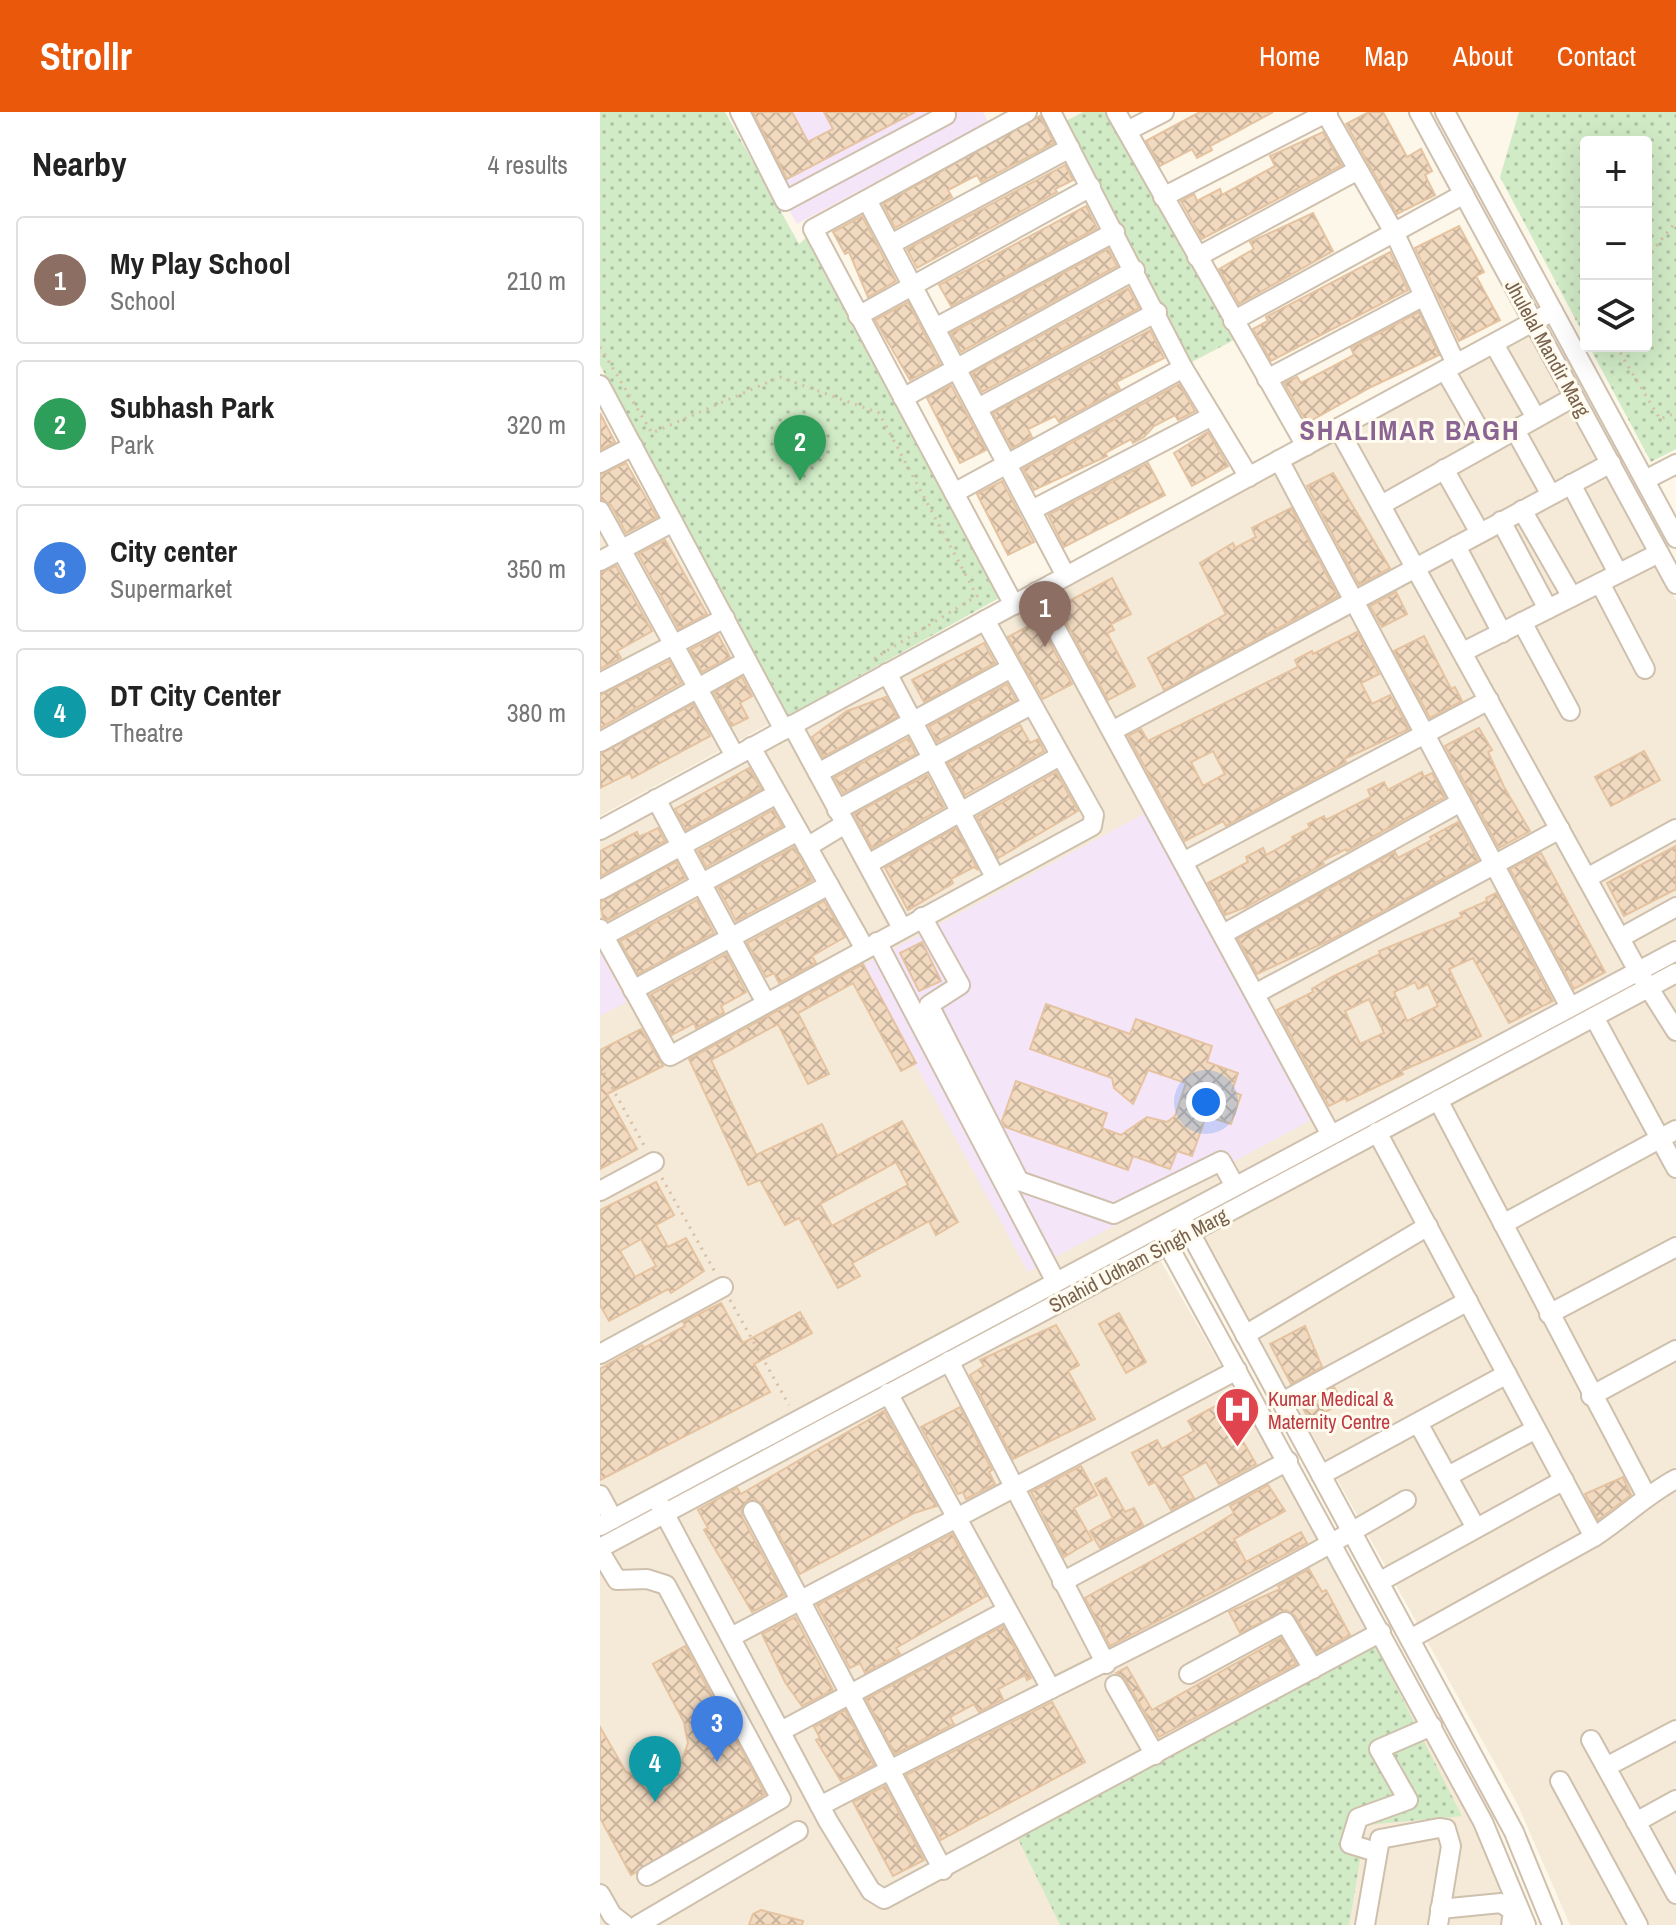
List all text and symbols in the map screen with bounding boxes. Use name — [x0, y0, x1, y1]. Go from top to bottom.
text: Strollr — [40, 31, 132, 82]
text: Home — [1259, 37, 1320, 75]
text: Map — [1364, 37, 1409, 75]
text: About — [1453, 37, 1513, 75]
text: Contact — [1557, 37, 1636, 75]
map controls — [1580, 136, 1652, 352]
button: + — [1580, 136, 1652, 208]
text: Nearby — [32, 141, 127, 187]
text: 4 results — [487, 147, 568, 182]
button: − — [1580, 208, 1652, 280]
text: My Play School — [110, 243, 290, 283]
text: 1 — [54, 263, 66, 298]
text: 210 m — [507, 263, 566, 298]
street label: Jhulelal Mandir Marg — [1499, 274, 1597, 422]
button: layers — [1580, 280, 1652, 352]
text: School — [110, 283, 175, 318]
text: Subhash Park — [110, 387, 274, 427]
text: 2 — [54, 407, 66, 442]
text: 320 m — [507, 407, 566, 442]
district label: SHALIMAR BAGH — [1299, 411, 1521, 449]
pin: 2 — [774, 415, 826, 481]
text: Park — [110, 427, 154, 462]
text: City center — [110, 531, 237, 571]
text: 3 — [54, 551, 66, 586]
text: 350 m — [507, 551, 566, 586]
text: Supermarket — [110, 571, 232, 606]
pin: 1 — [1019, 581, 1071, 647]
text: DT City Center — [110, 675, 281, 715]
text: 4 — [54, 695, 66, 730]
text: 380 m — [507, 695, 566, 730]
text: Theatre — [110, 715, 183, 750]
your location — [1186, 1082, 1226, 1122]
street label: Shahid Udham Singh Marg — [1044, 1201, 1232, 1319]
place label: Kumar Medical & Maternity Centre — [1268, 1385, 1394, 1435]
hospital icon: Kumar Medical & Maternity Centre — [1213, 1386, 1261, 1449]
pin: 3 — [691, 1696, 743, 1762]
pin: 4 — [629, 1736, 681, 1802]

